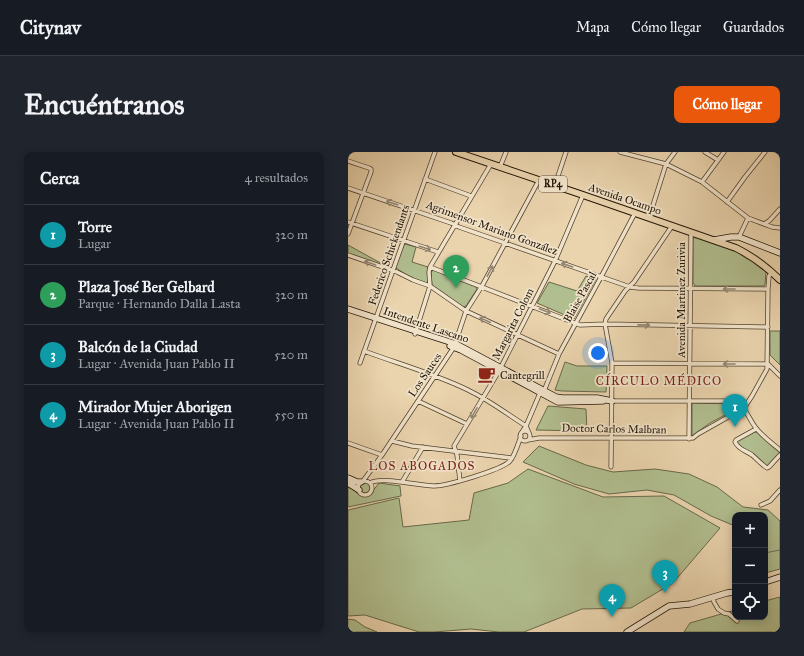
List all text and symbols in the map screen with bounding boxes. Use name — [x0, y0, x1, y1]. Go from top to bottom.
text: Citynav — [20, 16, 81, 39]
text: Mapa — [576, 19, 609, 36]
text: Cómo llegar — [631, 19, 701, 36]
text: Guardados — [723, 19, 784, 36]
button: Cómo llegar — [674, 86, 780, 123]
text: Encuéntranos — [24, 87, 185, 122]
text: Cerca — [40, 168, 79, 189]
text: 4 resultados — [245, 170, 308, 186]
road number: RP4 — [539, 176, 567, 192]
street label: Avenida Ocampo — [586, 180, 663, 218]
one-way arrow — [386, 198, 398, 206]
street label: Agrimensor Mariano González — [423, 198, 560, 258]
street label: Federico Schickendants — [366, 203, 412, 307]
text: Torre — [78, 218, 112, 236]
text: 1 — [50, 227, 56, 243]
text: 320 m — [275, 227, 308, 243]
text: Lugar — [78, 236, 111, 252]
street label: Avenida Martinez Zurivia — [675, 242, 688, 359]
one-way arrow — [418, 245, 431, 252]
pin: 2 — [443, 255, 469, 288]
one-way arrow — [364, 258, 376, 266]
one-way arrow — [561, 261, 574, 268]
one-way arrow — [487, 265, 494, 277]
street label: Blaise Pascal — [561, 269, 599, 325]
text: Plaza José Ber Gelbard — [78, 278, 215, 296]
street label: Margarita Colom — [489, 285, 537, 362]
one-way arrow — [723, 285, 736, 293]
text: 2 — [50, 287, 56, 303]
text: 320 m — [275, 287, 308, 303]
text: Parque · Hernando Dalla Lasta — [78, 296, 240, 312]
street label: Intendente Lascano — [382, 304, 471, 346]
one-way arrow — [538, 308, 550, 316]
one-way arrow — [480, 316, 492, 323]
one-way arrow — [637, 321, 650, 328]
text: Balcón de la Ciudad — [78, 338, 198, 356]
your location — [588, 343, 608, 363]
text: 3 — [50, 347, 56, 363]
text: 520 m — [274, 347, 308, 363]
street label: Los Sauces — [406, 351, 444, 399]
text: Lugar · Avenida Juan Pablo II — [78, 356, 235, 372]
one-way arrow — [723, 360, 736, 368]
cafe icon: Cantegrill — [477, 365, 497, 385]
place label: Cantegrill — [500, 369, 545, 382]
district label: CÍRCULO MÉDICO — [596, 372, 722, 388]
pin: 1 — [722, 394, 748, 427]
text: Mirador Mujer Aborigen — [78, 398, 232, 416]
text: 4 — [49, 407, 57, 423]
text: 550 m — [275, 407, 308, 423]
one-way arrow — [469, 407, 477, 419]
text: Lugar · Avenida Juan Pablo II — [78, 416, 235, 432]
street label: Doctor Carlos Malbran — [561, 422, 667, 436]
district label: LOS ABOGADOS — [368, 459, 476, 473]
map controls — [732, 512, 768, 620]
button: + — [732, 512, 768, 548]
button: − — [732, 548, 768, 584]
pin: 3 — [652, 560, 678, 593]
pin: 4 — [599, 584, 625, 617]
button: locate — [732, 584, 768, 620]

